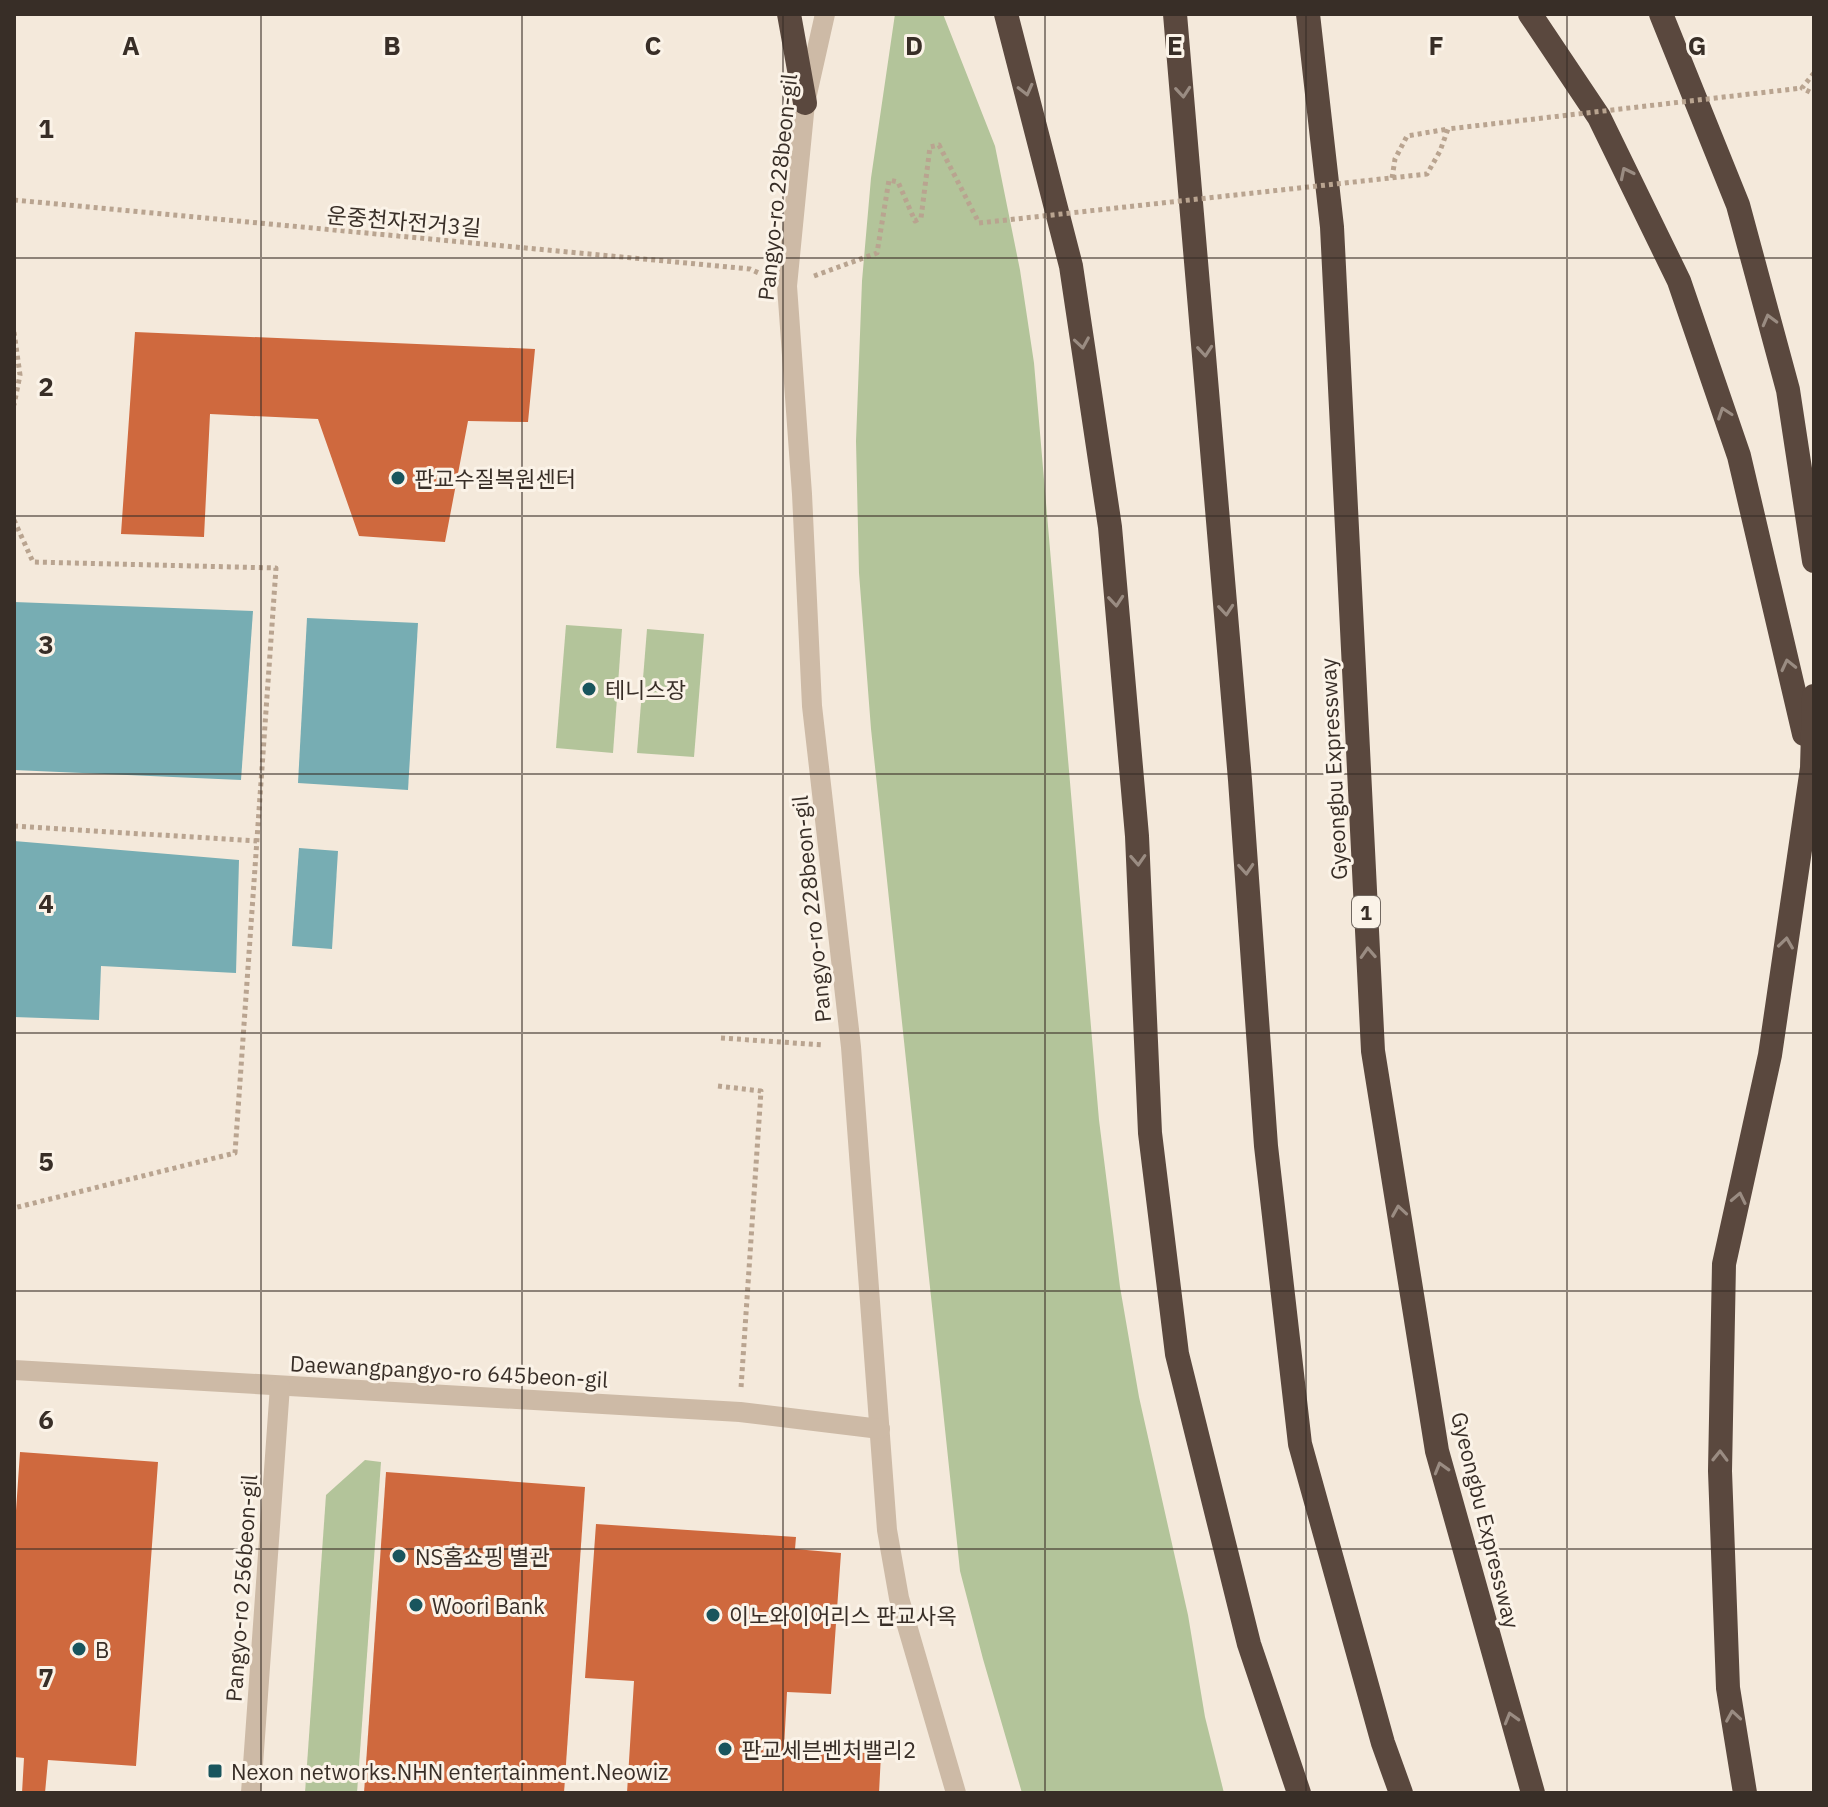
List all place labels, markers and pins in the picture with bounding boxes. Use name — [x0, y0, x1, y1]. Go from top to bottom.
place label: 판교수질복원센터 — [414, 464, 576, 493]
marker: 판교수질복원센터 — [389, 469, 407, 487]
place label: 테니스장 — [605, 675, 686, 704]
marker: 테니스장 — [580, 680, 598, 698]
place label: NS홈쇼핑 별관 — [415, 1542, 550, 1571]
marker: NS홈쇼핑 별관 — [390, 1547, 408, 1565]
place label: Woori Bank — [432, 1591, 545, 1620]
marker: Woori Bank — [407, 1596, 425, 1614]
place label: 이노와이어리스 판교사옥 — [729, 1601, 957, 1630]
marker: 이노와이어리스 판교사옥 — [704, 1606, 722, 1624]
place label: B — [95, 1635, 109, 1664]
marker: B — [70, 1640, 88, 1658]
place label: 판교세븐벤처밸리2 — [741, 1735, 916, 1764]
marker: 판교세븐벤처밸리2 — [716, 1740, 734, 1758]
place label: Nexon networks.NHN entertainment.Neowiz — [231, 1757, 668, 1786]
marker: Nexon networks.NHN entertainment.Neowiz — [206, 1762, 224, 1780]

